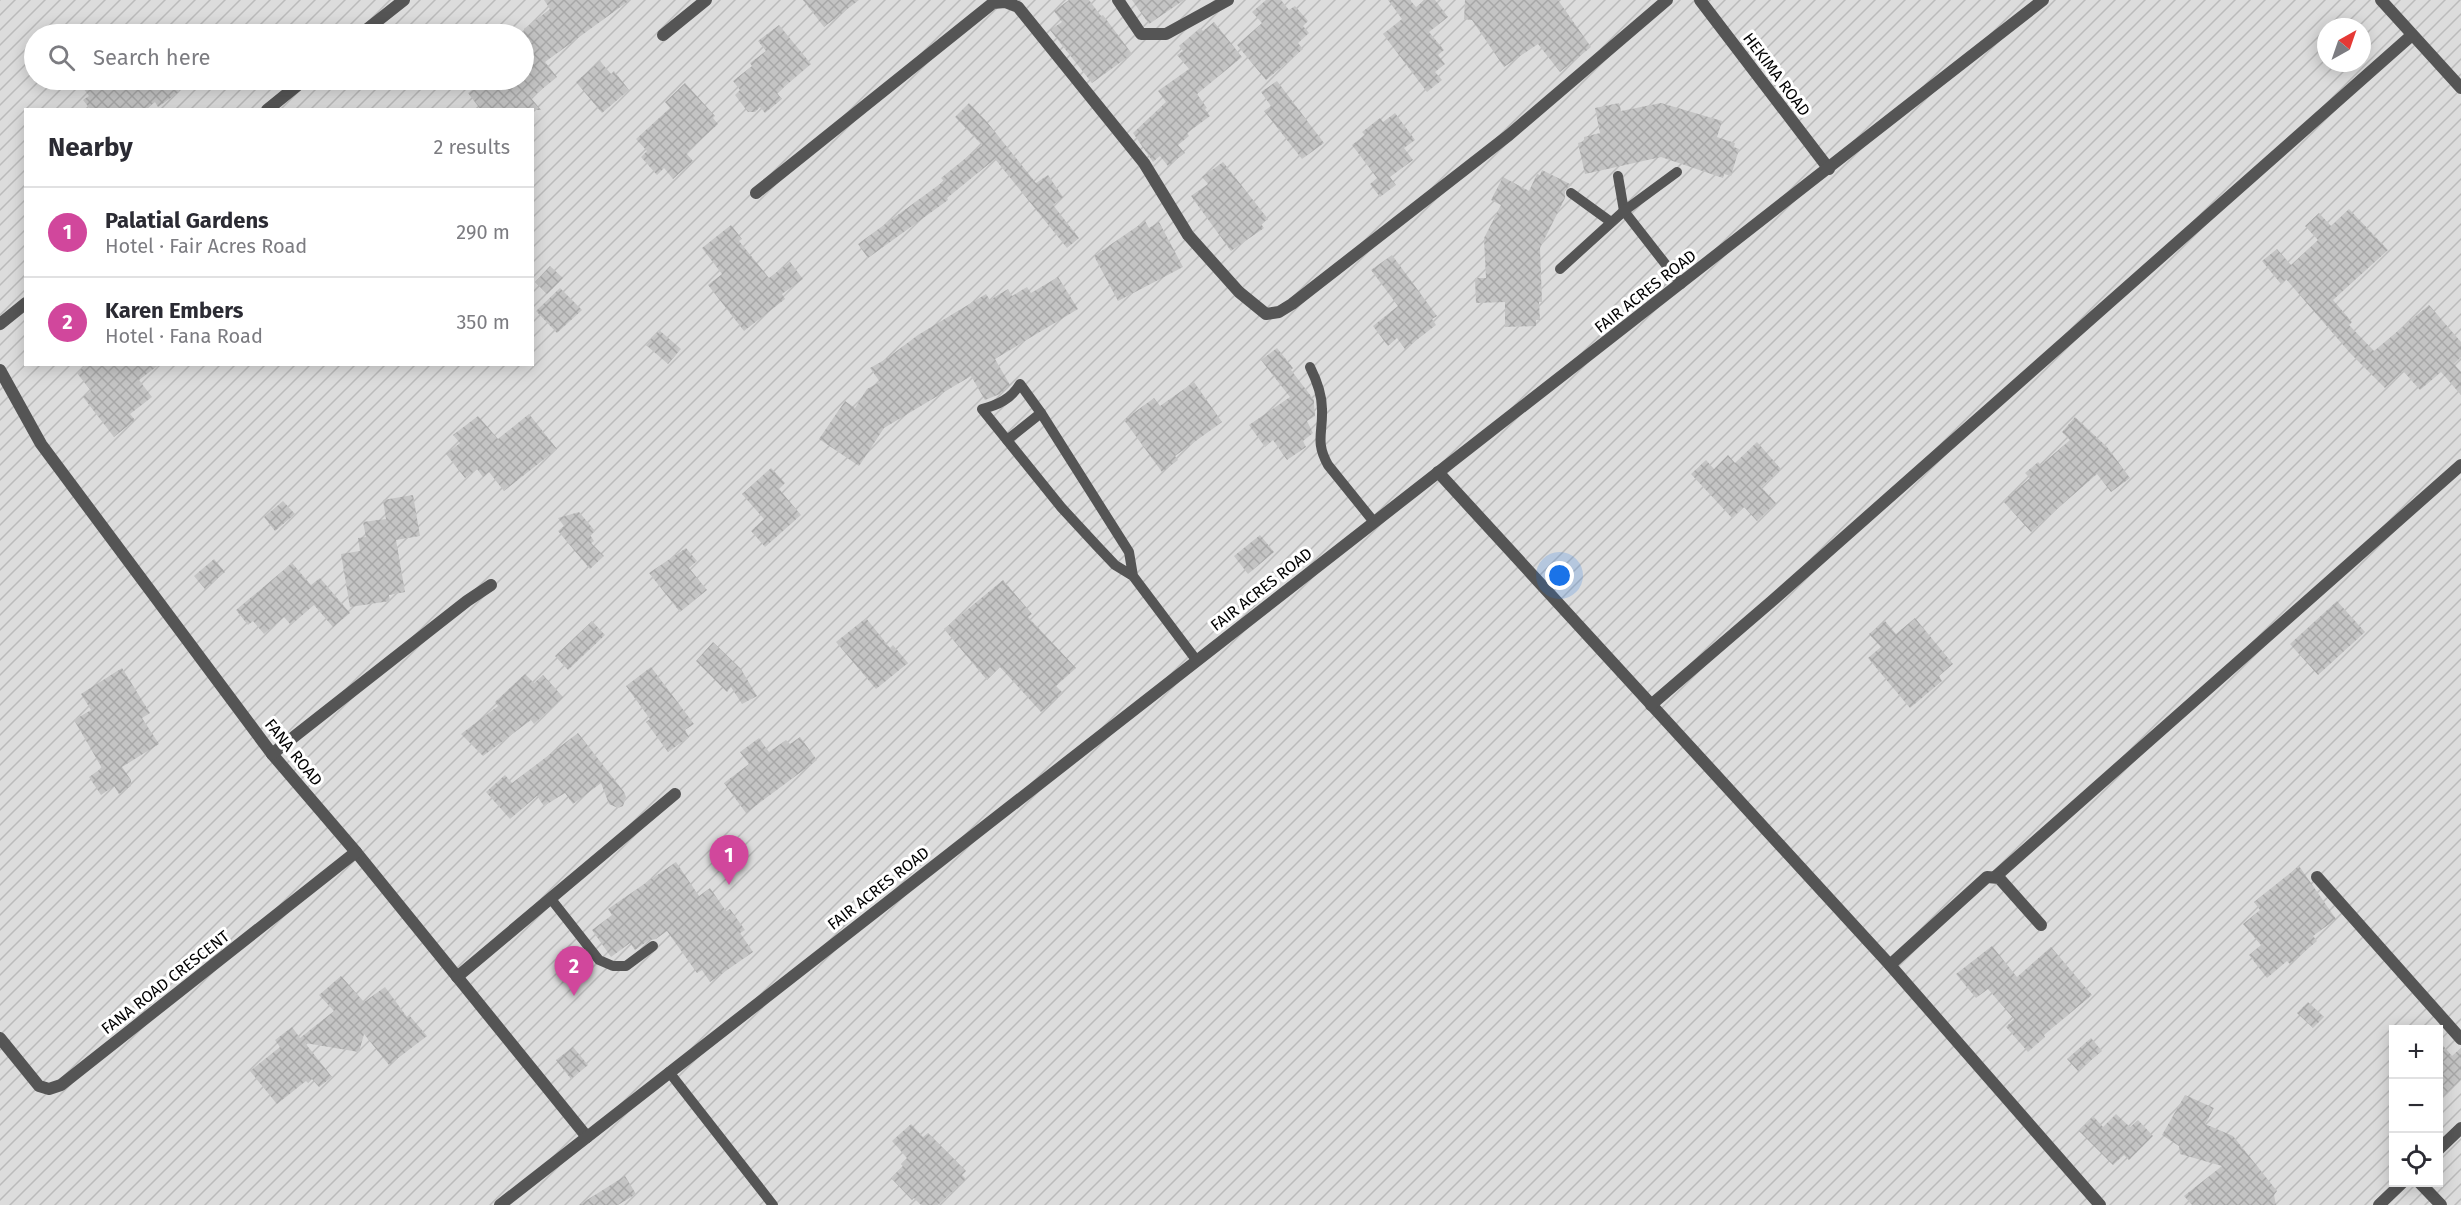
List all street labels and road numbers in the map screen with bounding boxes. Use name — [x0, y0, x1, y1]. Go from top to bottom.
street label: HEKIMA ROAD — [1739, 29, 1814, 120]
street label: FAIR ACRES ROAD — [1591, 246, 1700, 337]
street label: FAIR ACRES ROAD — [1207, 544, 1316, 635]
street label: FANA ROAD — [261, 715, 326, 790]
street label: FAIR ACRES ROAD — [824, 843, 933, 934]
street label: FANA ROAD CRESCENT — [98, 926, 234, 1038]

